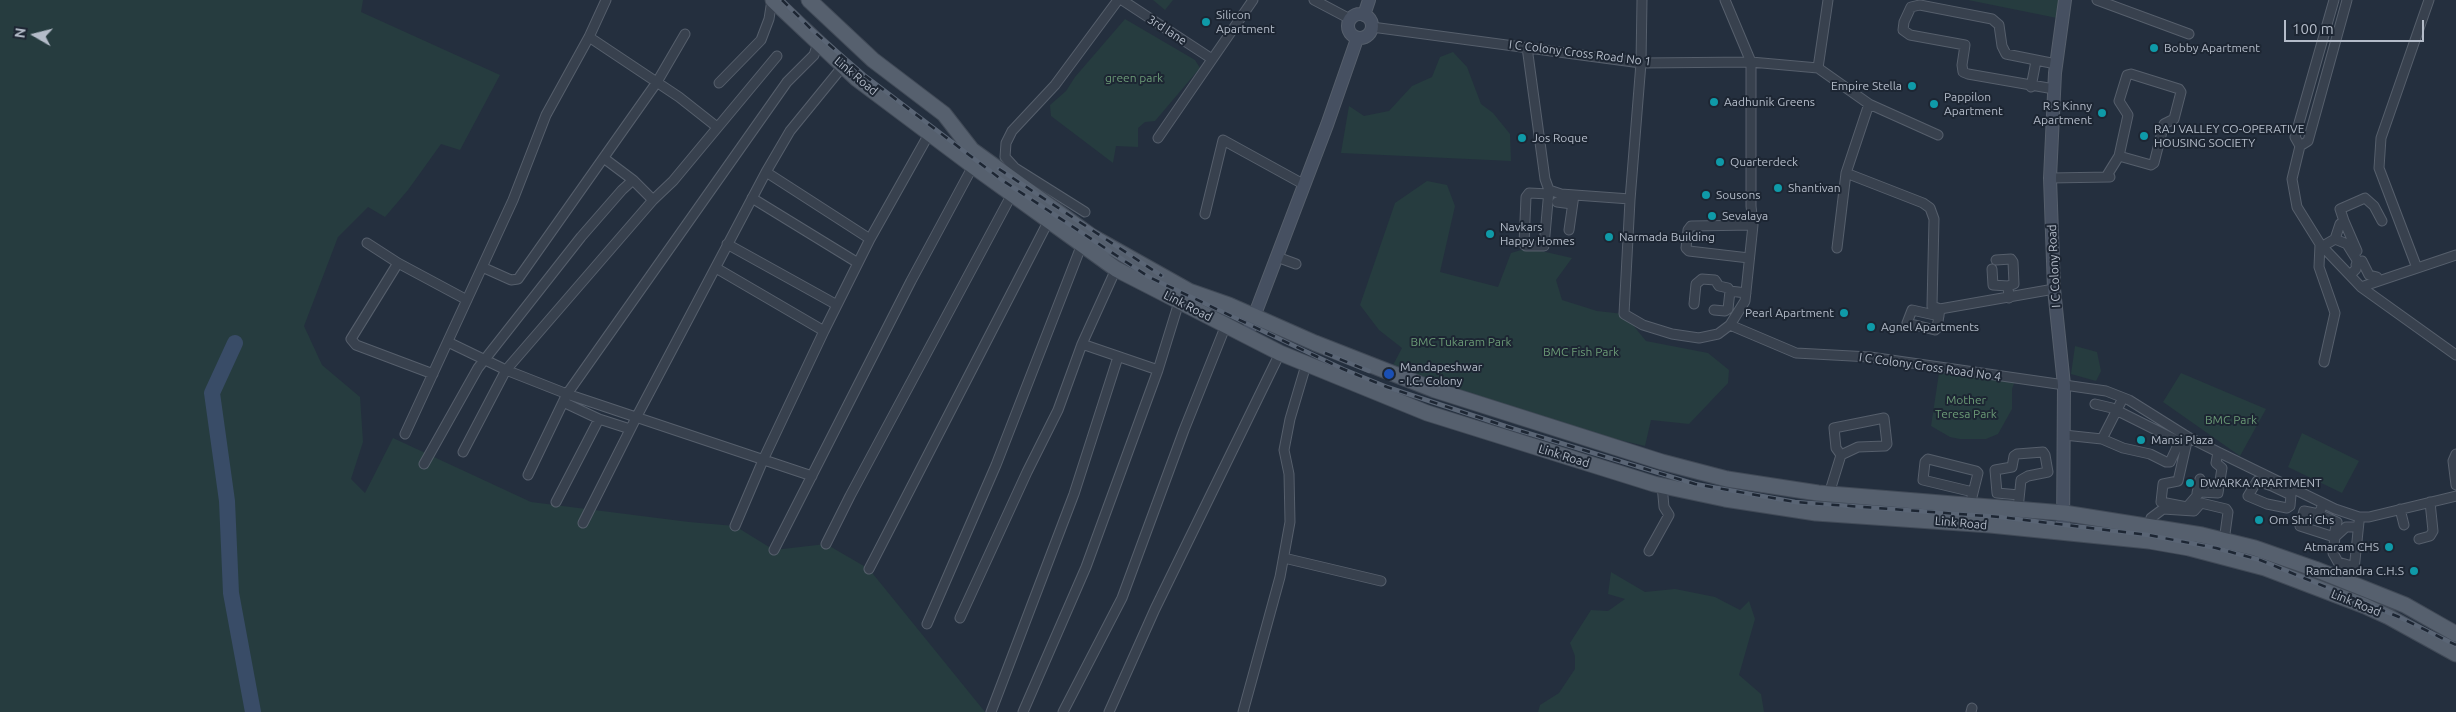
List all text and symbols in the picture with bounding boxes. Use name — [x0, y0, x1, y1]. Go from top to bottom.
place label: Silicon Apartment — [1216, 8, 1275, 36]
north arrow — [10, 10, 60, 60]
scale bar — [2286, 10, 2426, 42]
street label: 3rd lane — [1145, 12, 1189, 48]
marker: Silicon Apartment — [1200, 16, 1212, 28]
text: 100 m — [2292, 20, 2334, 37]
text: N — [11, 27, 29, 39]
street label: I C Colony Cross Road No 1 — [1508, 37, 1652, 69]
place label: Bobby Apartment — [2164, 41, 2260, 55]
marker: Bobby Apartment — [2148, 42, 2160, 54]
street label: Link Road — [831, 54, 881, 98]
park label: green park — [1105, 71, 1163, 85]
place label: Empire Stella — [1831, 79, 1902, 93]
marker: Empire Stella — [1906, 80, 1918, 92]
place label: Pappilon Apartment — [1944, 90, 2003, 118]
place label: Aadhunik Greens — [1724, 95, 1815, 109]
marker: Aadhunik Greens — [1708, 96, 1720, 108]
marker: Pappilon Apartment — [1928, 98, 1940, 110]
place label: R S Kinny Apartment — [2033, 99, 2092, 127]
marker: R S Kinny Apartment — [2096, 107, 2108, 119]
place label: RAJ VALLEY CO-OPERATIVE HOUSING SOCIETY — [2154, 122, 2304, 150]
marker: RAJ VALLEY CO-OPERATIVE HOUSING SOCIETY — [2138, 130, 2150, 142]
place label: Jos Roque — [1532, 131, 1588, 145]
marker: Jos Roque — [1516, 132, 1528, 144]
place label: Quarterdeck — [1730, 155, 1798, 169]
marker: Quarterdeck — [1714, 156, 1726, 168]
place label: Shantivan — [1788, 181, 1841, 195]
marker: Shantivan — [1772, 182, 1784, 194]
place label: Sousons — [1716, 188, 1760, 202]
marker: Sousons — [1700, 189, 1712, 201]
place label: Sevalaya — [1722, 209, 1768, 223]
marker: Sevalaya — [1706, 210, 1718, 222]
place label: Navkars Happy Homes — [1500, 220, 1575, 248]
street label: I C Colony Road — [2045, 224, 2063, 308]
marker: Navkars Happy Homes — [1484, 228, 1496, 240]
place label: Narmada Building — [1619, 230, 1715, 244]
marker: Narmada Building — [1603, 231, 1615, 243]
street label: Link Road — [1161, 288, 1215, 324]
place label: Pearl Apartment — [1745, 306, 1834, 320]
marker: Pearl Apartment — [1838, 307, 1850, 319]
place label: Agnel Apartments — [1881, 320, 1979, 334]
marker: Agnel Apartments — [1865, 321, 1877, 333]
park label: BMC Tukaram Park — [1410, 335, 1512, 349]
park label: BMC Fish Park — [1543, 345, 1619, 359]
street label: I C Colony Cross Road No 4 — [1858, 350, 2002, 384]
place label: Mandapeshwar - I.C. Colony — [1400, 360, 1482, 388]
marker: Mandapeshwar - I.C. Colony — [1382, 367, 1396, 381]
park label: Mother Teresa Park — [1935, 393, 1997, 421]
park label: BMC Park — [2205, 413, 2257, 427]
place label: Mansi Plaza — [2151, 433, 2213, 447]
marker: Mansi Plaza — [2135, 434, 2147, 446]
street label: Link Road — [1537, 441, 1591, 471]
place label: DWARKA APARTMENT — [2200, 476, 2322, 490]
marker: DWARKA APARTMENT — [2184, 477, 2196, 489]
place label: Om Shri Chs — [2269, 513, 2334, 527]
street label: Link Road — [1934, 514, 1988, 532]
marker: Om Shri Chs — [2253, 514, 2265, 526]
place label: Atmaram CHS — [2304, 540, 2379, 554]
marker: Atmaram CHS — [2383, 541, 2395, 553]
place label: Ramchandra C.H.S — [2306, 564, 2404, 578]
marker: Ramchandra C.H.S — [2408, 565, 2420, 577]
street label: Link Road — [2329, 587, 2383, 619]

